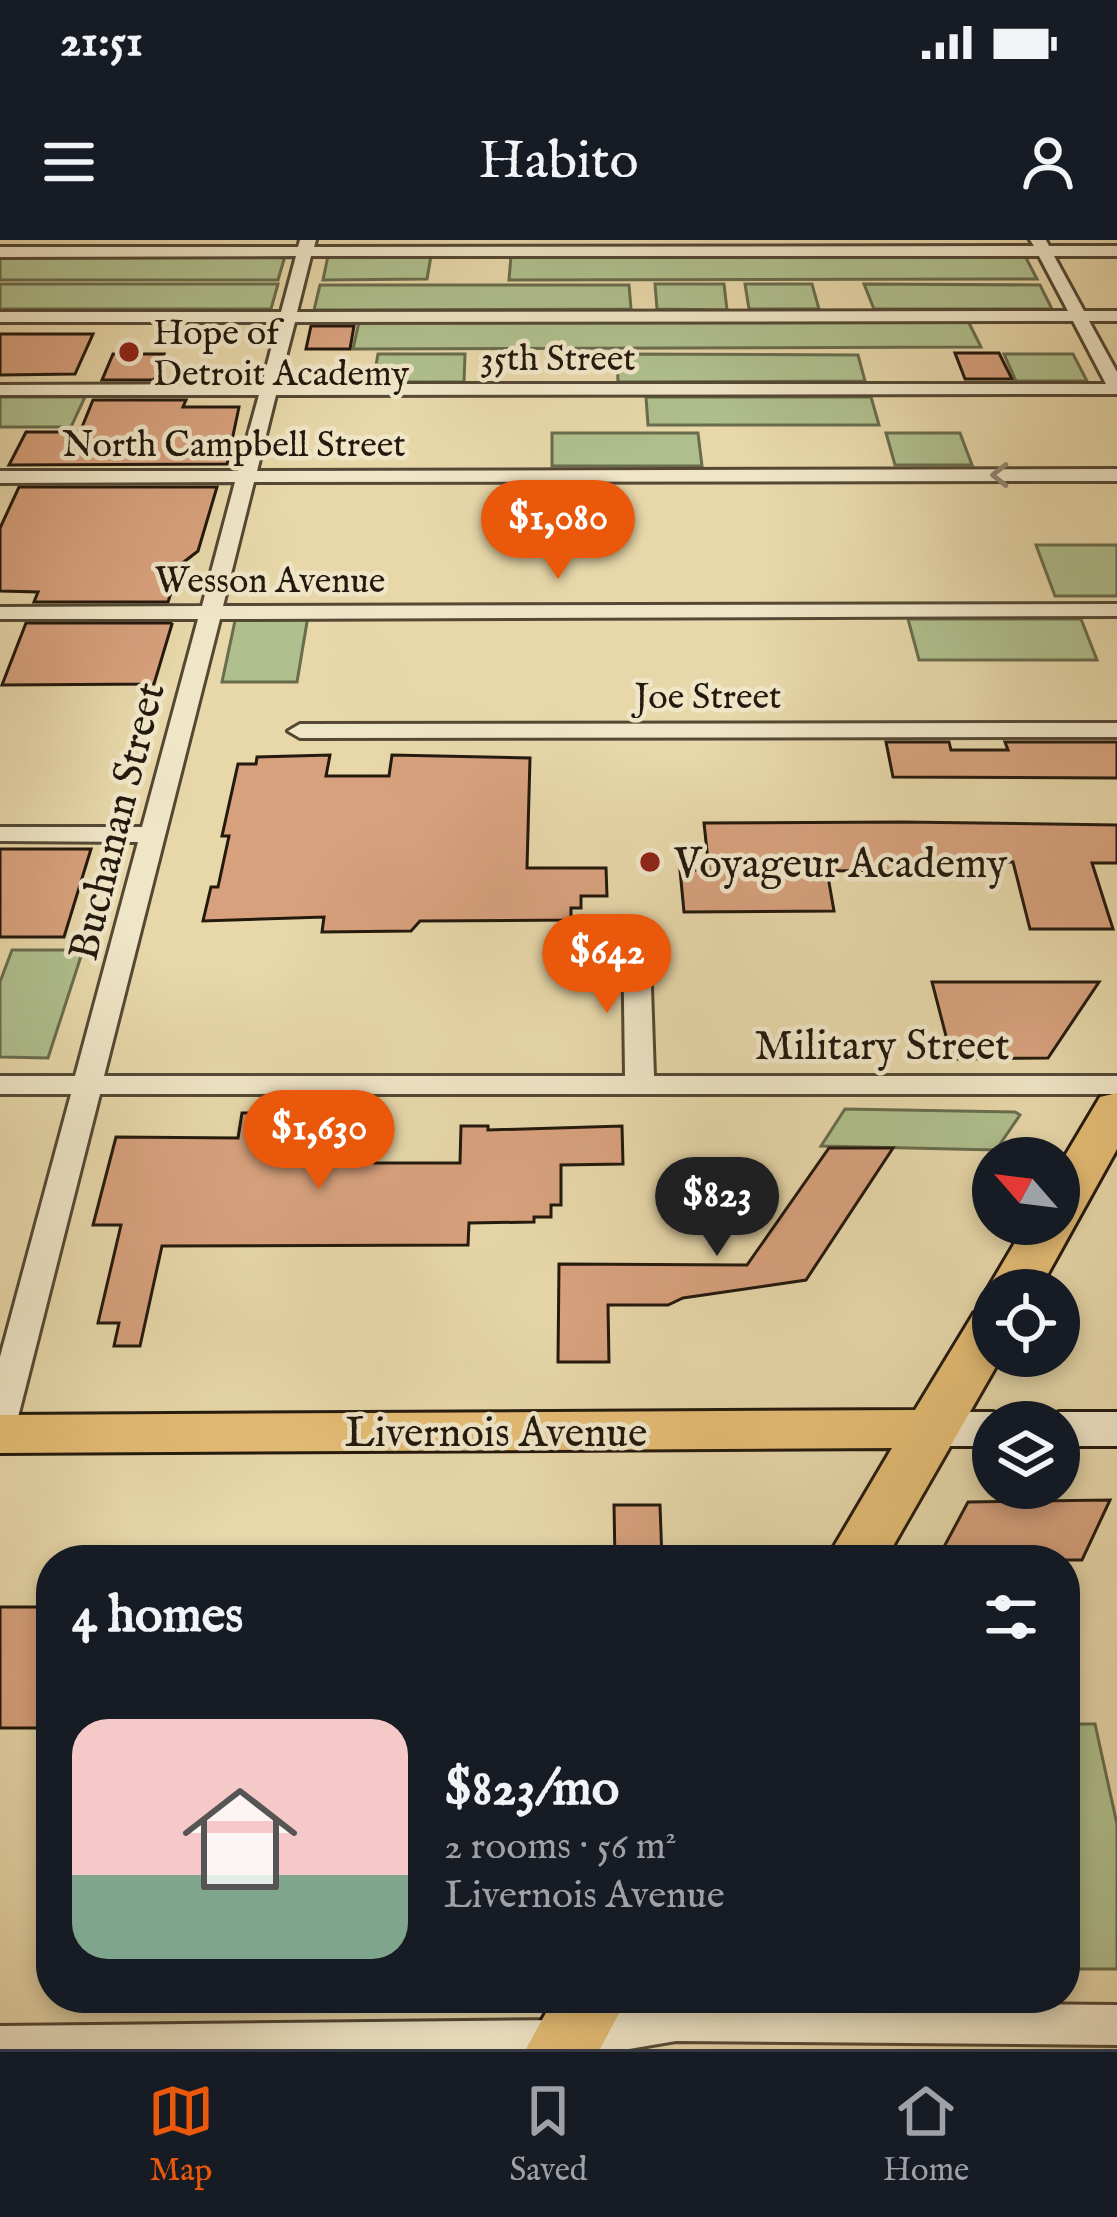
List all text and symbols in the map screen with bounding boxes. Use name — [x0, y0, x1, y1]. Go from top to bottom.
text: 21:51 — [60, 14, 143, 71]
text: Habito — [478, 128, 639, 197]
icon: menu — [36, 129, 102, 195]
icon: person — [1015, 129, 1081, 195]
place label: Hope of Detroit Academy — [153, 311, 410, 398]
street label: 35th Street — [480, 337, 636, 383]
marker: Hope of Detroit Academy — [116, 339, 142, 365]
street label: North Campbell Street — [62, 423, 406, 469]
one-way arrow — [990, 462, 1008, 488]
pin: $1,080 — [460, 480, 656, 582]
text: $1,080 — [508, 494, 608, 543]
street label: Wesson Avenue — [155, 559, 385, 605]
street label: Joe Street — [631, 675, 781, 721]
street label: Buchanan Street — [58, 677, 179, 966]
place label: Voyageur Academy — [673, 839, 1008, 892]
marker: Voyageur Academy — [637, 849, 663, 875]
pin: $642 — [536, 914, 678, 1016]
text: $642 — [569, 928, 645, 977]
street label: Military Street — [754, 1021, 1010, 1074]
pin: $1,630 — [221, 1090, 417, 1192]
text: $1,630 — [271, 1104, 367, 1153]
north arrow — [972, 1137, 1080, 1245]
map controls — [972, 1137, 1080, 1509]
pin: $823 — [646, 1157, 788, 1259]
text: $823 — [682, 1171, 752, 1220]
button: locate — [972, 1269, 1080, 1377]
button: layers — [972, 1401, 1080, 1509]
street label: Livernois Avenue — [345, 1408, 647, 1461]
icon: filters — [978, 1584, 1044, 1650]
text: 4 homes — [72, 1585, 243, 1650]
text: $823/mo — [444, 1758, 619, 1823]
icon: home — [168, 1767, 312, 1911]
text: 2 rooms · 56 m² — [444, 1823, 677, 1872]
text: Livernois Avenue — [444, 1872, 725, 1921]
tab: Map — [148, 2078, 214, 2192]
tab: Saved — [509, 2078, 587, 2192]
tab: Home — [883, 2078, 969, 2192]

